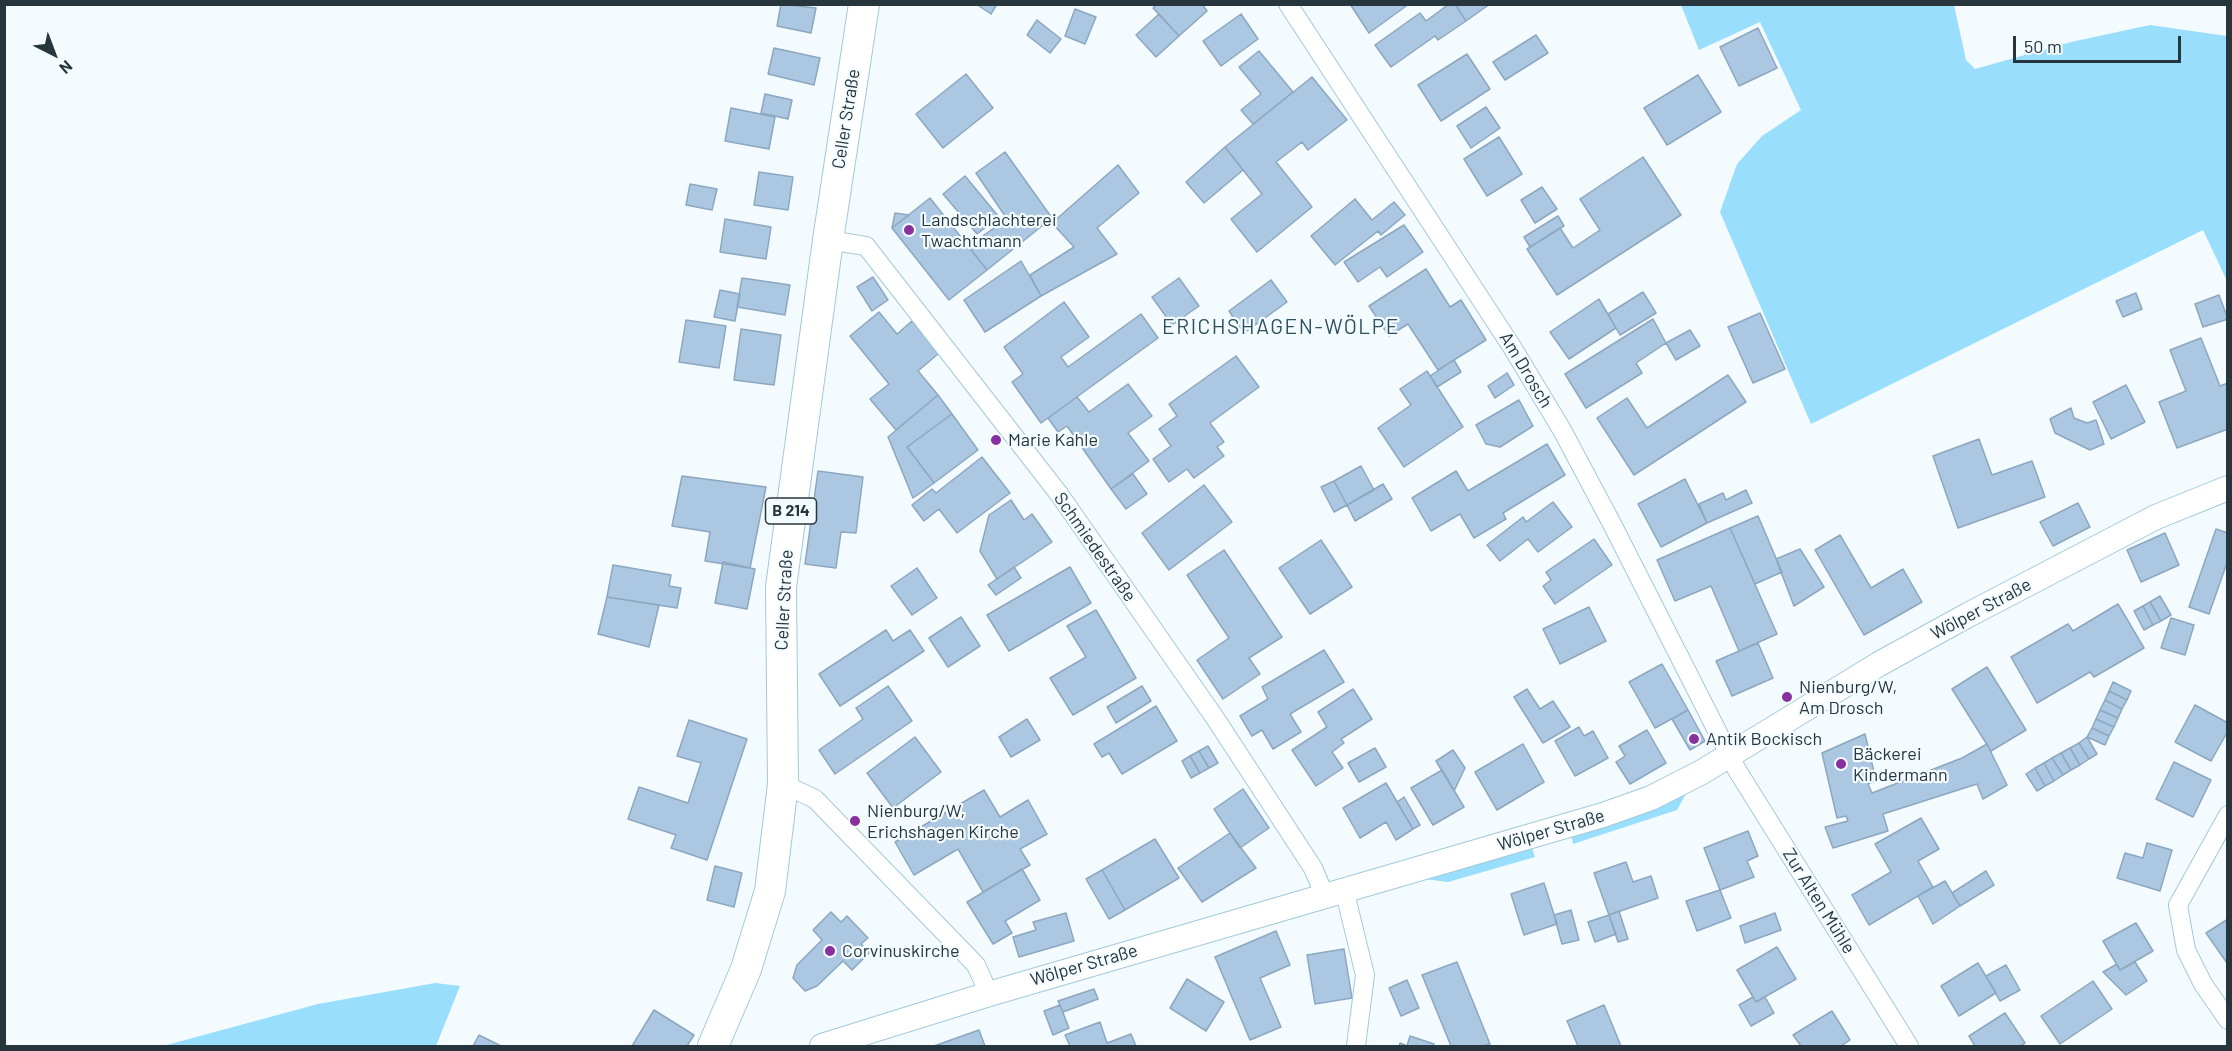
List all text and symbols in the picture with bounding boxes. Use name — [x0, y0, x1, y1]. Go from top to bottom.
north arrow — [24, 24, 84, 84]
scale bar — [2016, 24, 2184, 62]
text: 50 m — [2024, 35, 2062, 57]
text: N — [56, 57, 77, 78]
street label: Celler Straße — [827, 67, 865, 171]
place label: Landschlachterei Twachtmann — [921, 209, 1056, 252]
marker: Landschlachterei Twachtmann — [902, 223, 916, 237]
district label: ERICHSHAGEN-WÖLPE — [1162, 314, 1400, 340]
street label: Am Drosch — [1495, 328, 1557, 412]
place label: Marie Kahle — [1008, 429, 1098, 451]
marker: Marie Kahle — [989, 433, 1003, 447]
street label: Schmiedestraße — [1049, 488, 1141, 606]
road number: B 214 — [766, 498, 816, 524]
street label: Celler Straße — [771, 549, 797, 651]
street label: Wölper Straße — [1927, 573, 2035, 645]
place label: Nienburg/W, Am Drosch — [1799, 676, 1897, 718]
marker: Nienburg/W, Am Drosch — [1780, 690, 1794, 704]
place label: Antik Bockisch — [1706, 728, 1822, 750]
marker: Antik Bockisch — [1687, 732, 1701, 746]
place label: Bäckerei Kindermann — [1853, 743, 1948, 786]
marker: Bäckerei Kindermann — [1834, 757, 1848, 771]
place label: Nienburg/W, Erichshagen Kirche — [867, 800, 1019, 842]
street label: Wölper Straße — [1495, 804, 1607, 856]
marker: Nienburg/W, Erichshagen Kirche — [848, 814, 862, 828]
street label: Zur Alten Mühle — [1778, 844, 1860, 958]
street label: Wölper Straße — [1028, 939, 1140, 991]
place label: Corvinuskirche — [842, 940, 960, 962]
marker: Corvinuskirche — [823, 944, 837, 958]

